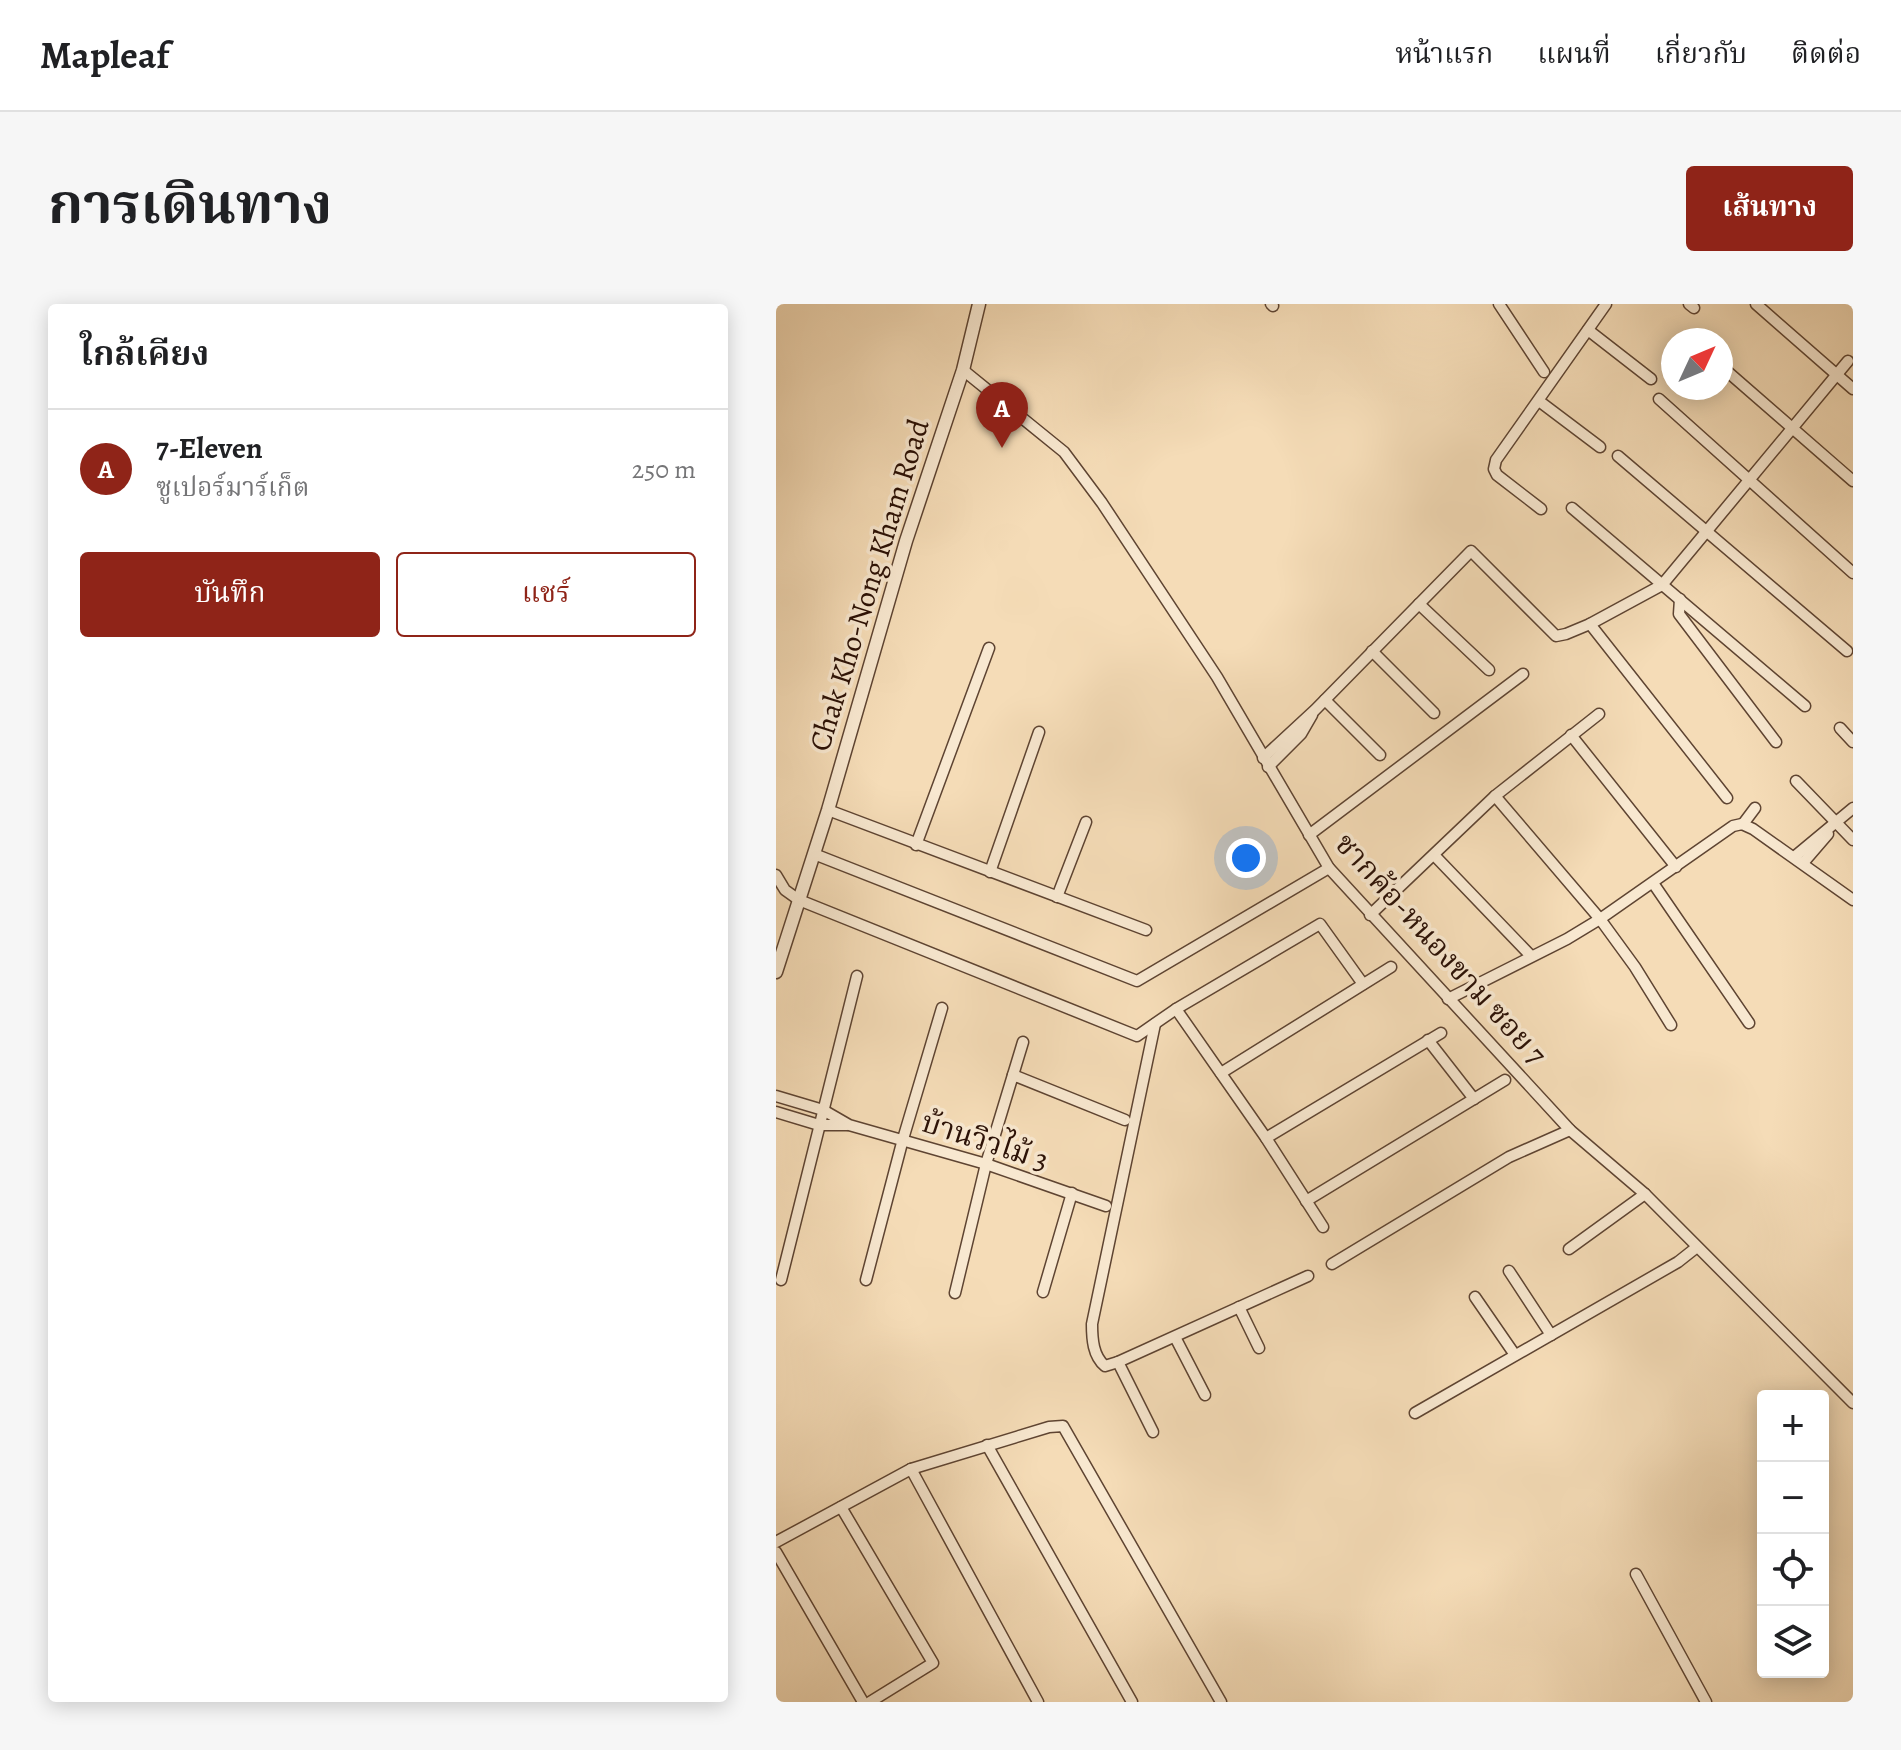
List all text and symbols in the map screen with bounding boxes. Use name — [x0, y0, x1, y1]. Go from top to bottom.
text: Mapleaf — [40, 29, 169, 81]
text: หน้าแรก — [1395, 35, 1493, 73]
text: แผนที่ — [1537, 35, 1611, 73]
text: เกี่ยวกับ — [1655, 35, 1747, 73]
text: ติดต่อ — [1791, 35, 1861, 73]
text: การเดินทาง — [48, 166, 332, 242]
button: เส้นทาง — [1686, 166, 1853, 251]
north arrow — [1661, 328, 1733, 400]
text: ใกล้เคียง — [80, 330, 209, 377]
pin: A — [976, 382, 1028, 448]
street label: Chak Kho-Nong Kham Road — [799, 413, 939, 756]
text: 7-Eleven — [156, 428, 263, 468]
text: A — [98, 452, 114, 487]
text: 250 m — [632, 452, 696, 487]
text: ซูเปอร์มาร์เก็ต — [156, 470, 309, 505]
button: บันทึก — [80, 552, 380, 637]
button: แชร์ — [396, 552, 696, 637]
street label: ชากค้อ-หนองขาม ซอย 7 — [1326, 825, 1556, 1074]
your location — [1226, 838, 1266, 878]
street label: บ้านวิวไม้ 3 — [916, 1101, 1054, 1180]
map controls — [1757, 1390, 1829, 1678]
button: + — [1757, 1390, 1829, 1462]
button: − — [1757, 1462, 1829, 1534]
button: locate — [1757, 1534, 1829, 1606]
button: layers — [1757, 1606, 1829, 1678]

